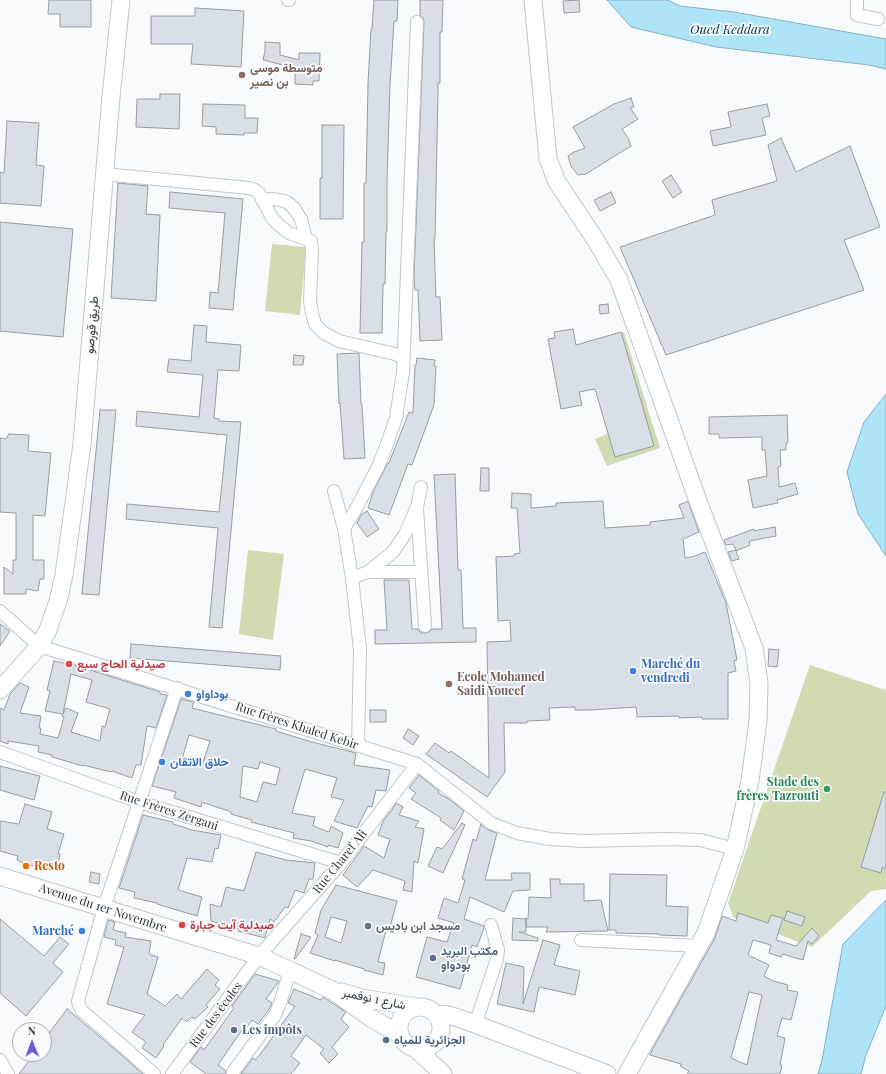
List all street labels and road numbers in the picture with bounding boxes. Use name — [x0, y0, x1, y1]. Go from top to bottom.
street label: طريق قورصو — [82, 296, 102, 354]
street label: Rue frères Khaled Kebir — [234, 699, 360, 753]
street label: Rue Frères Zergani — [118, 788, 220, 834]
street label: Rue Charef Ali — [310, 827, 370, 897]
street label: Avenue du 1er Novembre — [37, 881, 169, 935]
street label: Rue des écoles — [187, 979, 245, 1051]
street label: شارع 1 نوفمبر — [341, 985, 407, 1013]

